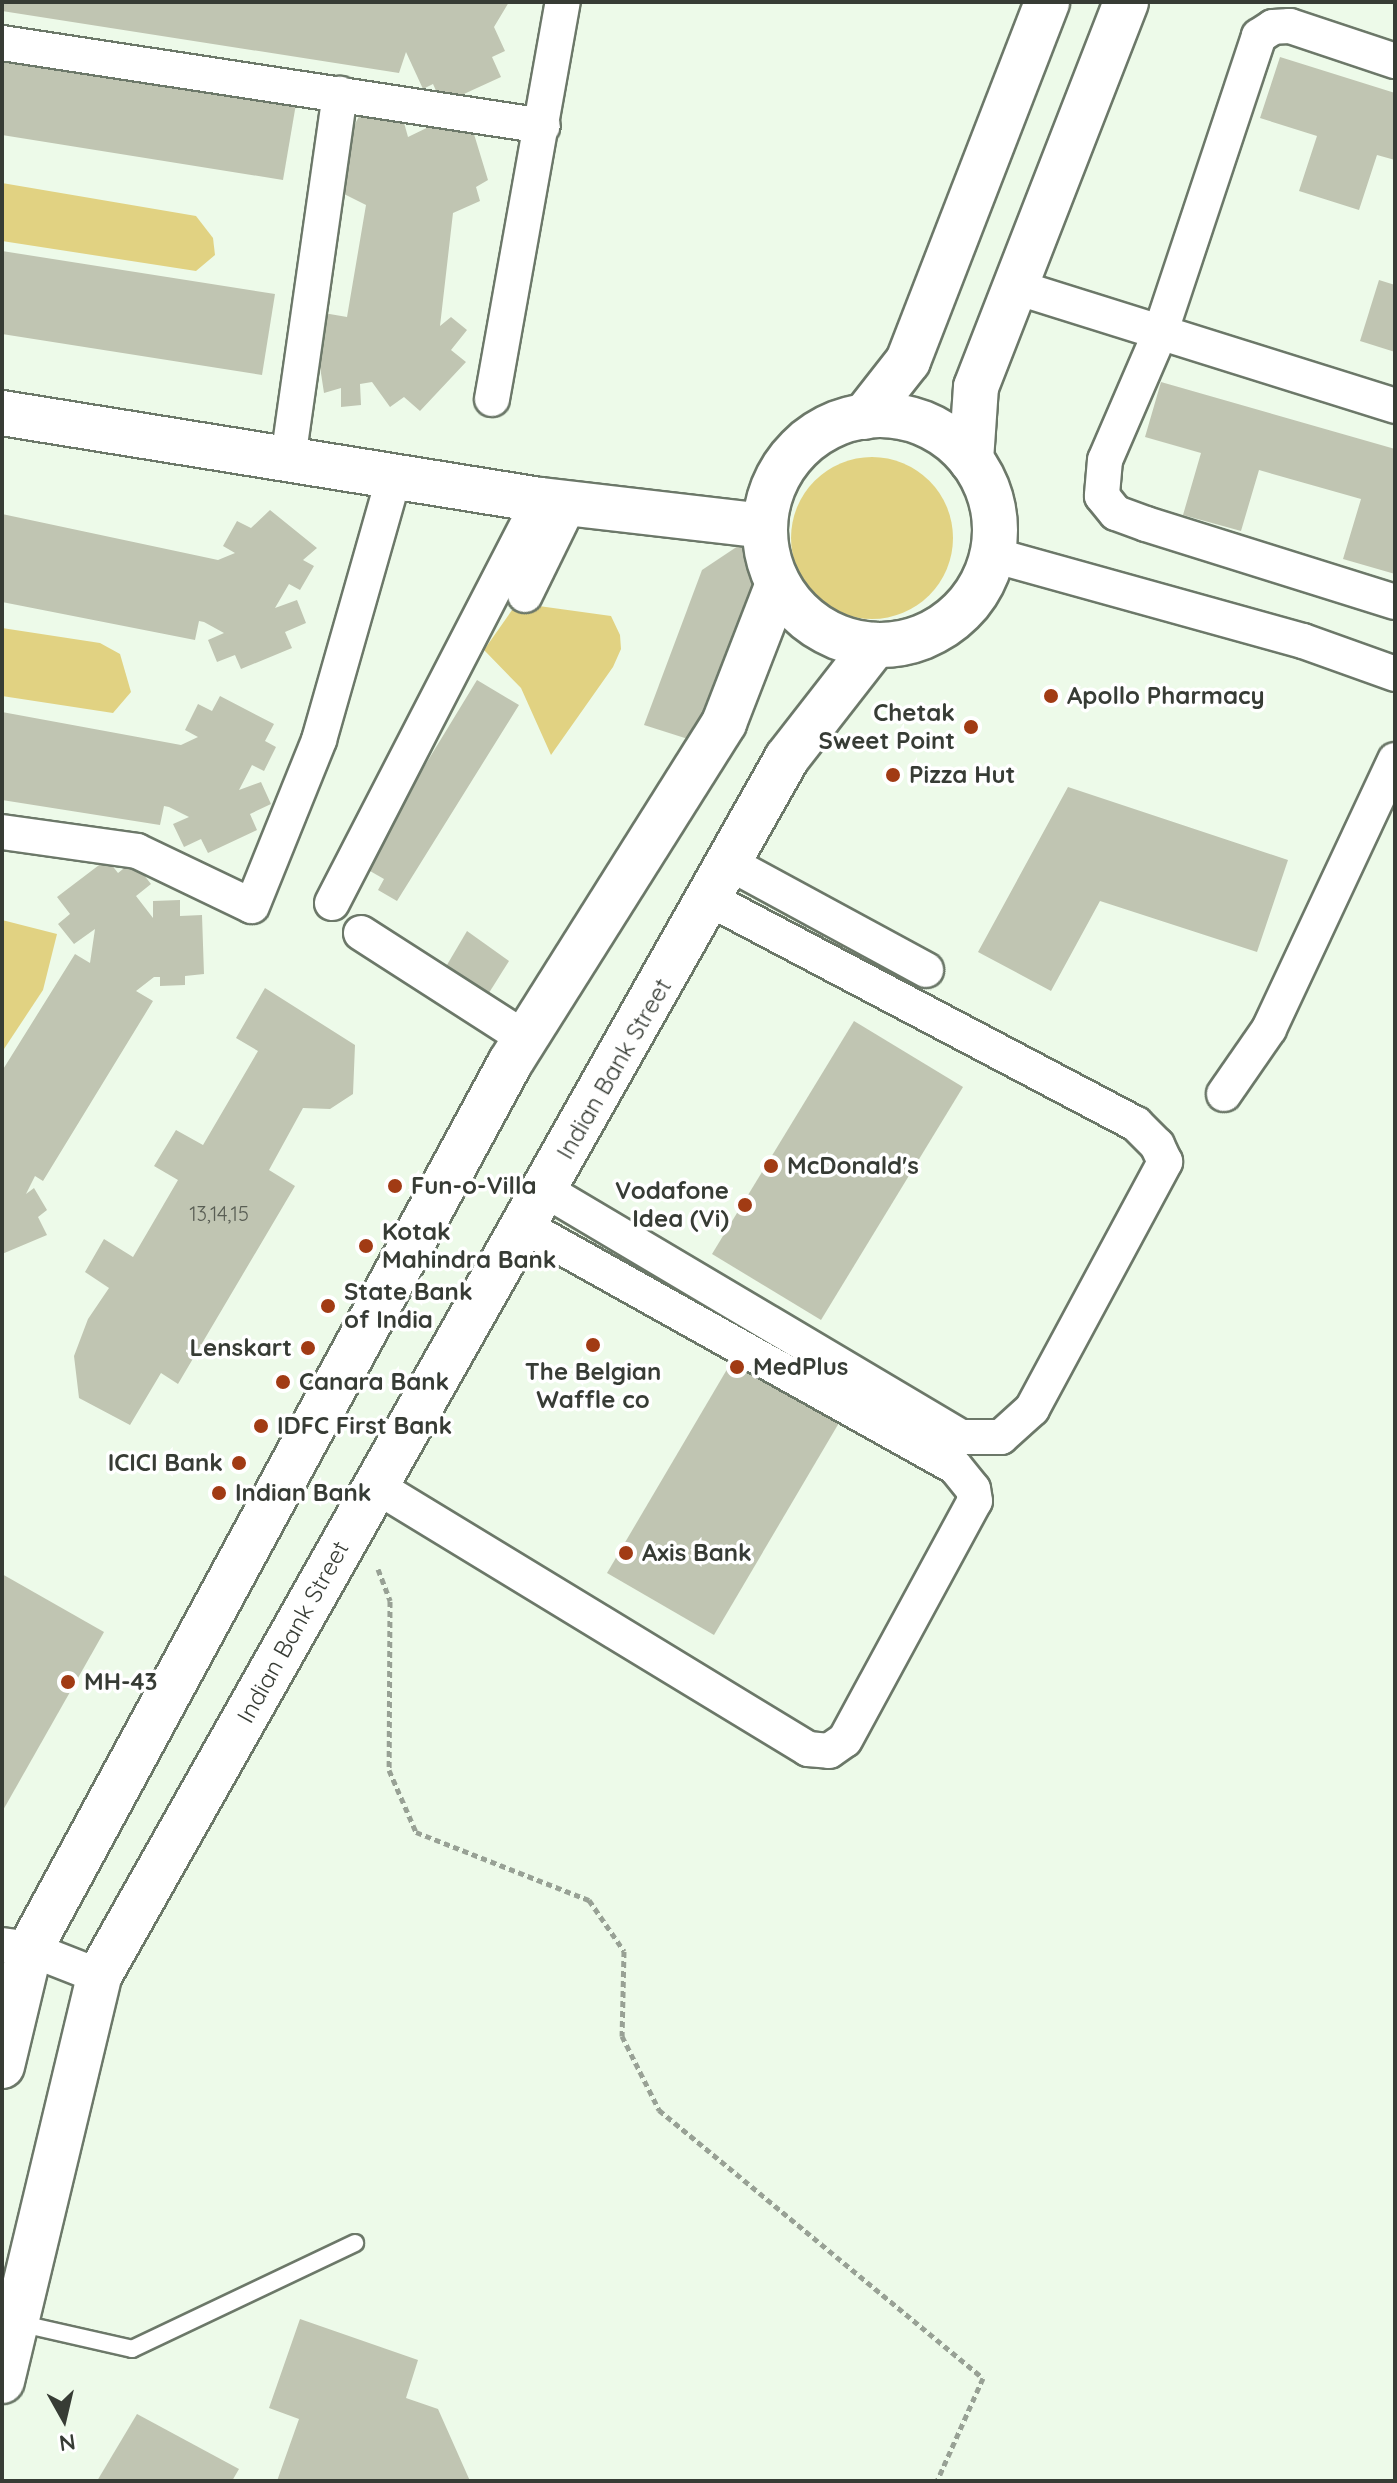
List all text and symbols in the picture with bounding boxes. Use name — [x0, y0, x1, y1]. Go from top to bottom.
place label: Apollo Pharmacy — [1067, 682, 1265, 710]
marker: Apollo Pharmacy — [1042, 687, 1060, 705]
place label: Chetak Sweet Point — [818, 699, 955, 755]
marker: Chetak Sweet Point — [962, 718, 980, 736]
place label: Pizza Hut — [909, 761, 1015, 789]
marker: Pizza Hut — [884, 766, 902, 784]
street label: Indian Bank Street — [551, 974, 677, 1164]
place label: McDonald's — [787, 1152, 919, 1180]
marker: McDonald's — [762, 1157, 780, 1175]
place label: Fun-o-Villa — [411, 1172, 536, 1200]
marker: Fun-o-Villa — [386, 1177, 404, 1195]
place label: Vodafone Idea (Vi) — [615, 1177, 729, 1233]
marker: Vodafone Idea (Vi) — [736, 1196, 754, 1214]
house number: 13,14,15 — [189, 1201, 249, 1225]
place label: Kotak Mahindra Bank — [382, 1218, 557, 1274]
marker: Kotak Mahindra Bank — [357, 1237, 375, 1255]
place label: State Bank of India — [344, 1278, 473, 1334]
marker: State Bank of India — [319, 1297, 337, 1315]
place label: Lenskart — [190, 1334, 292, 1362]
marker: The Belgian Waffle co — [584, 1336, 602, 1354]
marker: Lenskart — [299, 1339, 317, 1357]
place label: MedPlus — [753, 1353, 848, 1381]
place label: The Belgian Waffle co — [525, 1358, 661, 1414]
marker: MedPlus — [728, 1358, 746, 1376]
place label: Canara Bank — [299, 1368, 449, 1396]
marker: Canara Bank — [274, 1373, 292, 1391]
place label: IDFC First Bank — [277, 1412, 452, 1440]
marker: IDFC First Bank — [252, 1417, 270, 1435]
place label: ICICI Bank — [108, 1449, 223, 1477]
marker: ICICI Bank — [230, 1454, 248, 1472]
place label: Indian Bank — [235, 1479, 371, 1507]
marker: Indian Bank — [210, 1484, 228, 1502]
street label: Indian Bank Street — [231, 1536, 355, 1728]
place label: Axis Bank — [642, 1539, 752, 1567]
marker: Axis Bank — [617, 1544, 635, 1562]
place label: MH-43 — [84, 1668, 157, 1696]
marker: MH-43 — [59, 1673, 77, 1691]
north arrow — [24, 2379, 104, 2459]
text: N — [57, 2428, 77, 2458]

